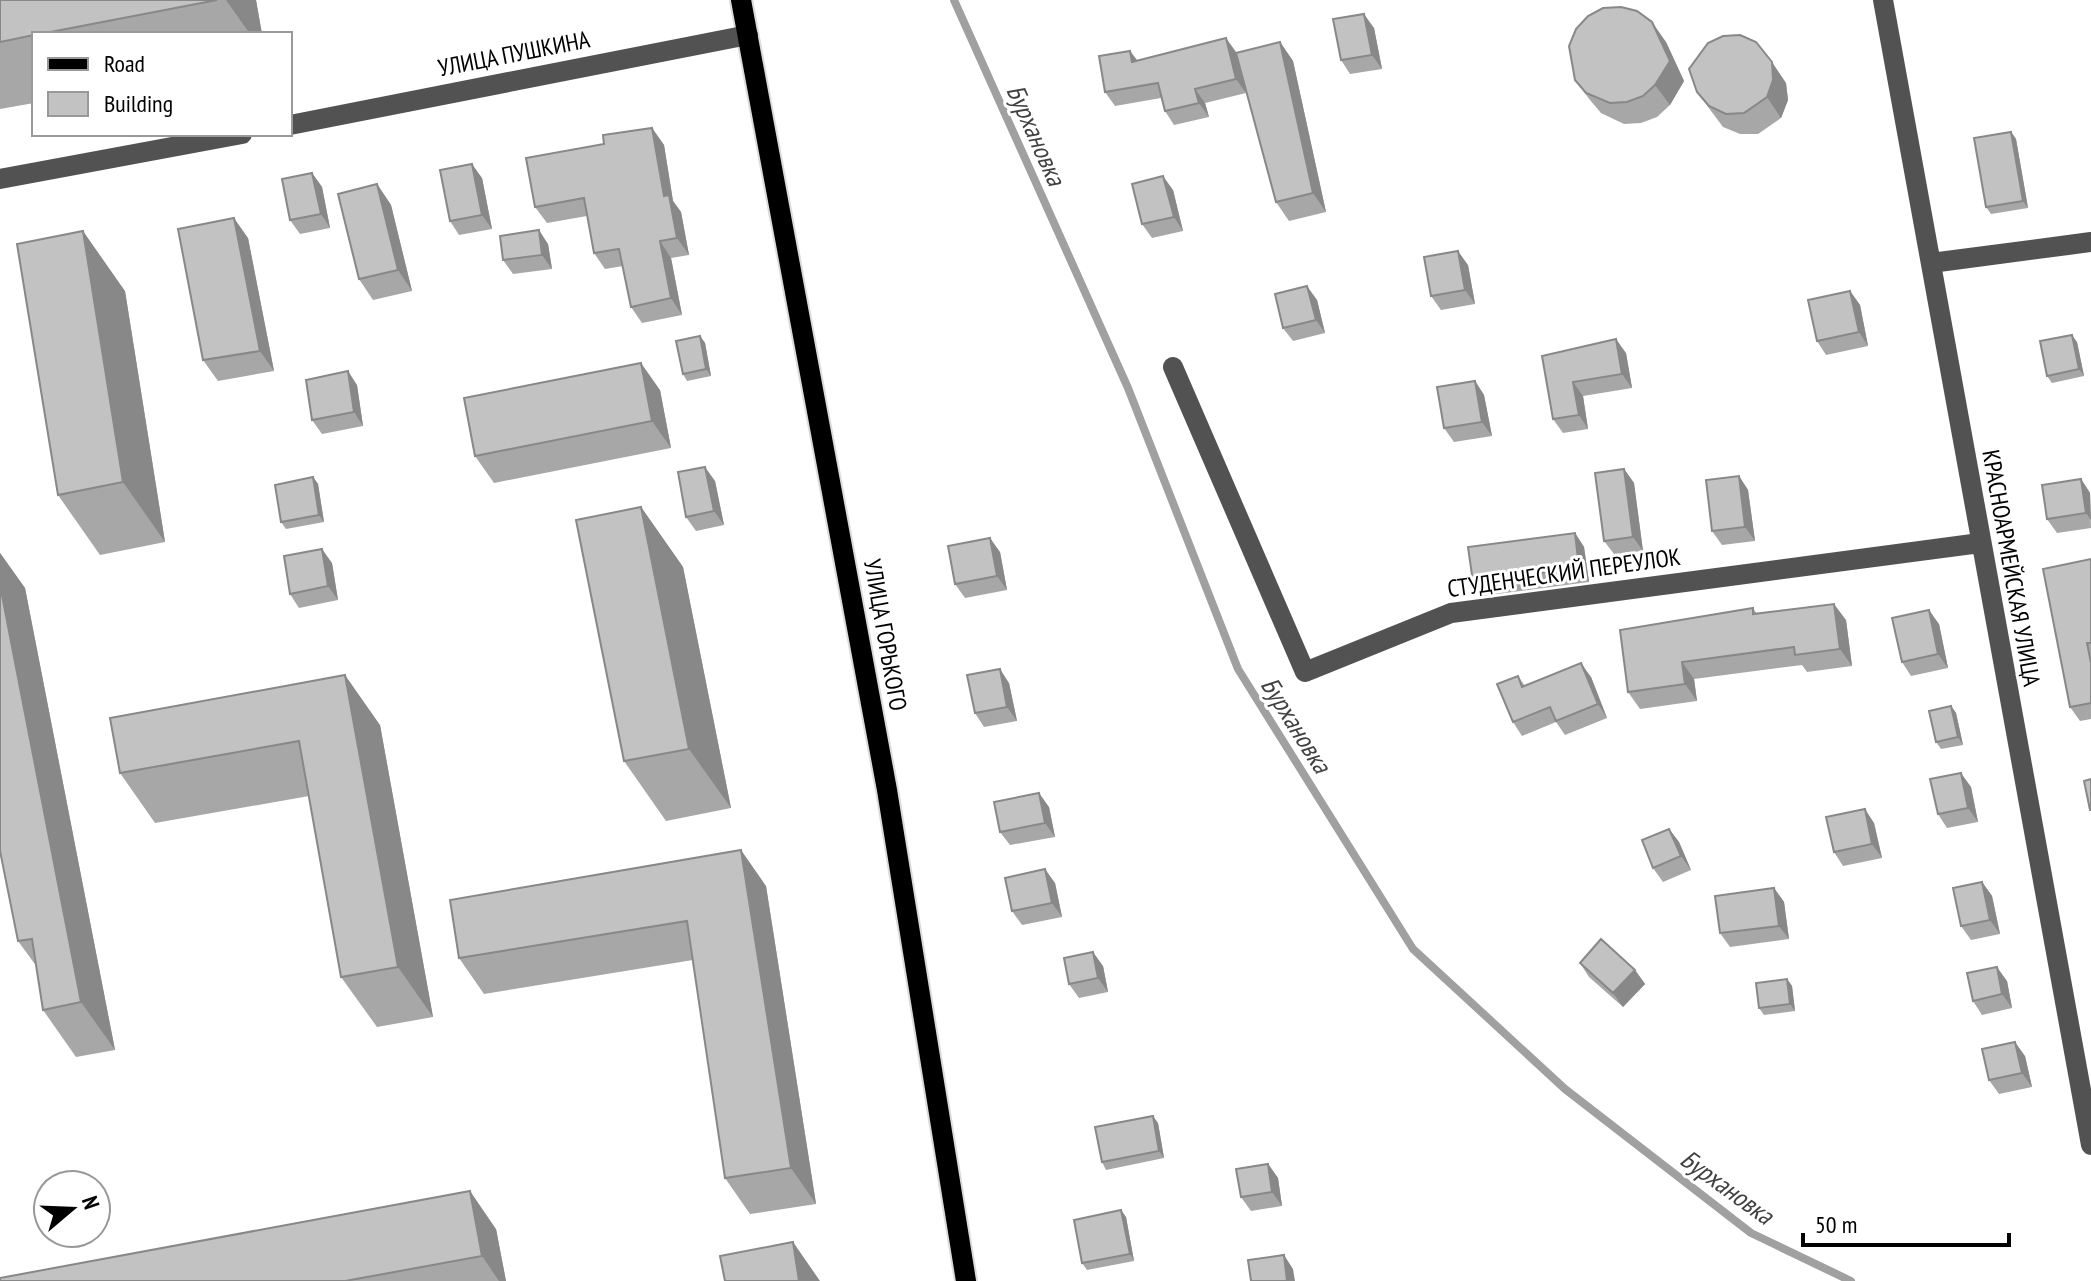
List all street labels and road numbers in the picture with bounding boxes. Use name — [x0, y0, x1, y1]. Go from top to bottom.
street label: УЛИЦА ПУШКИНА — [435, 23, 593, 83]
street label: КРАСНОАРМЕЙСКАЯ УЛИЦА — [1975, 447, 2048, 689]
street label: СТУДЕНЧЕСКИЙ ПЕРЕУЛОК — [1445, 541, 1683, 604]
street label: УЛИЦА ГОРЬКОГО — [857, 557, 914, 713]

